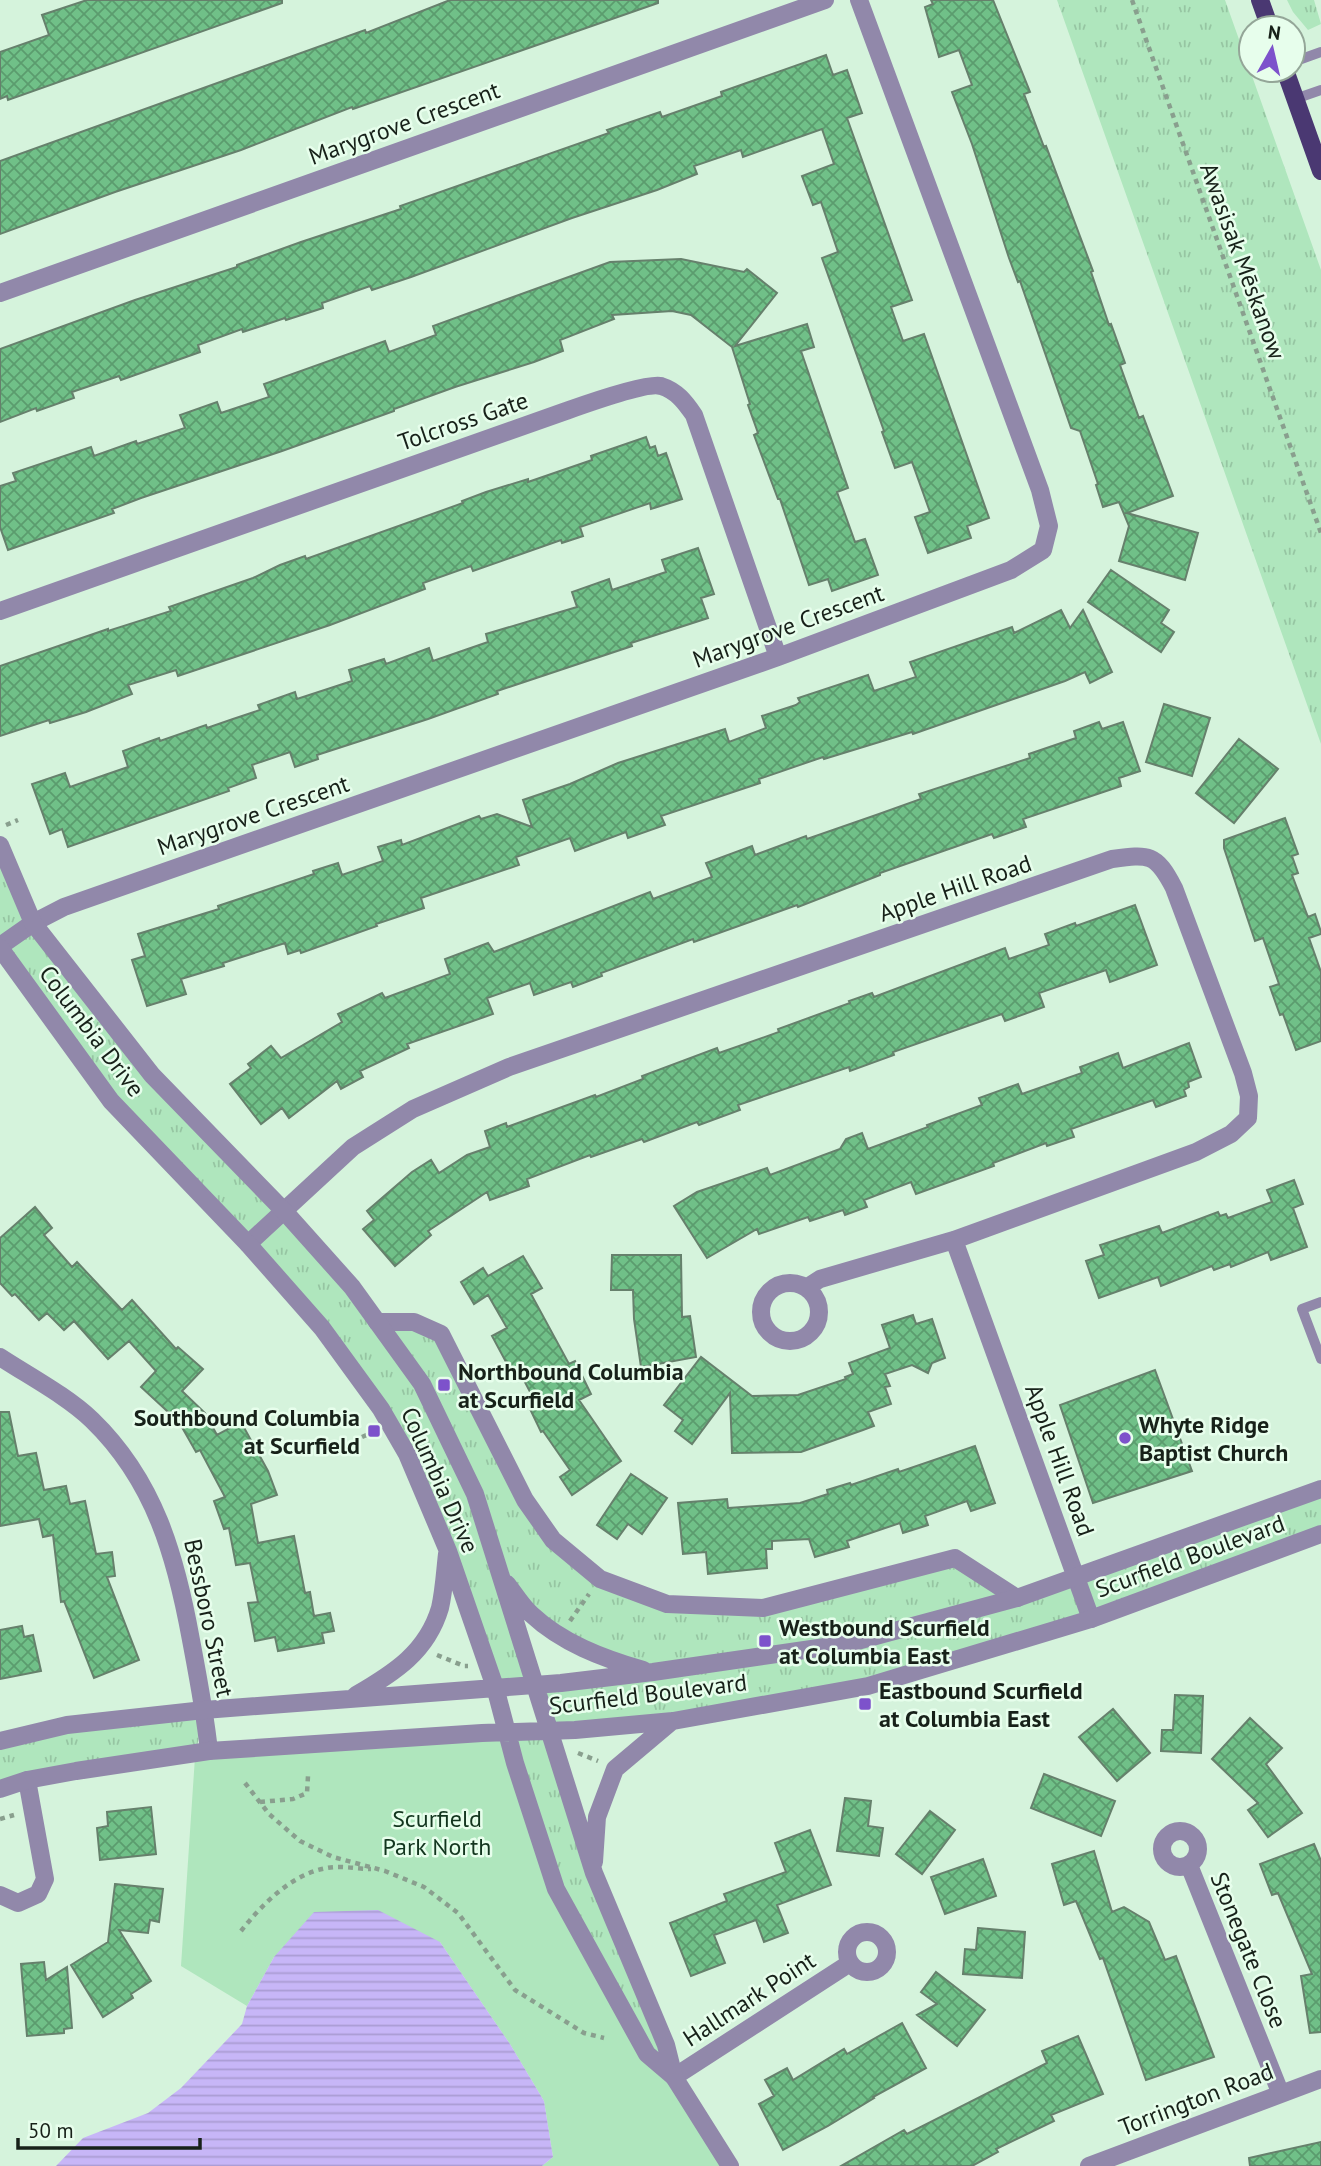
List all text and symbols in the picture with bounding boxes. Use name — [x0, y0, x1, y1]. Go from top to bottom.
north arrow — [1237, 14, 1307, 84]
text: N — [1267, 19, 1282, 45]
street label: Marygrove Crescent — [304, 74, 504, 172]
street label: Awasisak Mēskanow — [1193, 159, 1293, 364]
street label: Tolcross Gate — [394, 384, 532, 458]
street label: Marygrove Crescent — [688, 577, 888, 675]
street label: Marygrove Crescent — [153, 768, 353, 862]
street label: Apple Hill Road — [875, 847, 1035, 929]
street label: Columbia Drive — [32, 959, 152, 1103]
place label: Northbound Columbia at Scurfield — [458, 1356, 684, 1415]
marker: Northbound Columbia at Scurfield — [436, 1377, 452, 1393]
street label: Apple Hill Road — [1018, 1380, 1102, 1540]
place label: Southbound Columbia at Scurfield — [134, 1402, 360, 1461]
street label: Columbia Drive — [394, 1402, 486, 1558]
place label: Whyte Ridge Baptist Church — [1139, 1409, 1288, 1468]
marker: Southbound Columbia at Scurfield — [366, 1423, 382, 1439]
marker: Whyte Ridge Baptist Church — [1117, 1430, 1133, 1446]
street label: Scurfield Boulevard — [1091, 1507, 1289, 1605]
street label: Bessboro Street — [177, 1536, 241, 1700]
place label: Westbound Scurfield at Columbia East — [779, 1612, 990, 1671]
marker: Westbound Scurfield at Columbia East — [757, 1633, 773, 1649]
street label: Scurfield Boulevard — [547, 1666, 749, 1722]
place label: Eastbound Scurfield at Columbia East — [879, 1675, 1083, 1734]
marker: Eastbound Scurfield at Columbia East — [857, 1696, 873, 1712]
park label: Scurfield Park North — [383, 1803, 491, 1862]
street label: Stonegate Close — [1204, 1867, 1294, 2033]
street label: Hallmark Point — [677, 1945, 821, 2053]
street label: Torrington Road — [1114, 2055, 1278, 2143]
scale bar — [18, 2106, 200, 2150]
text: 50 m — [28, 2117, 74, 2144]

